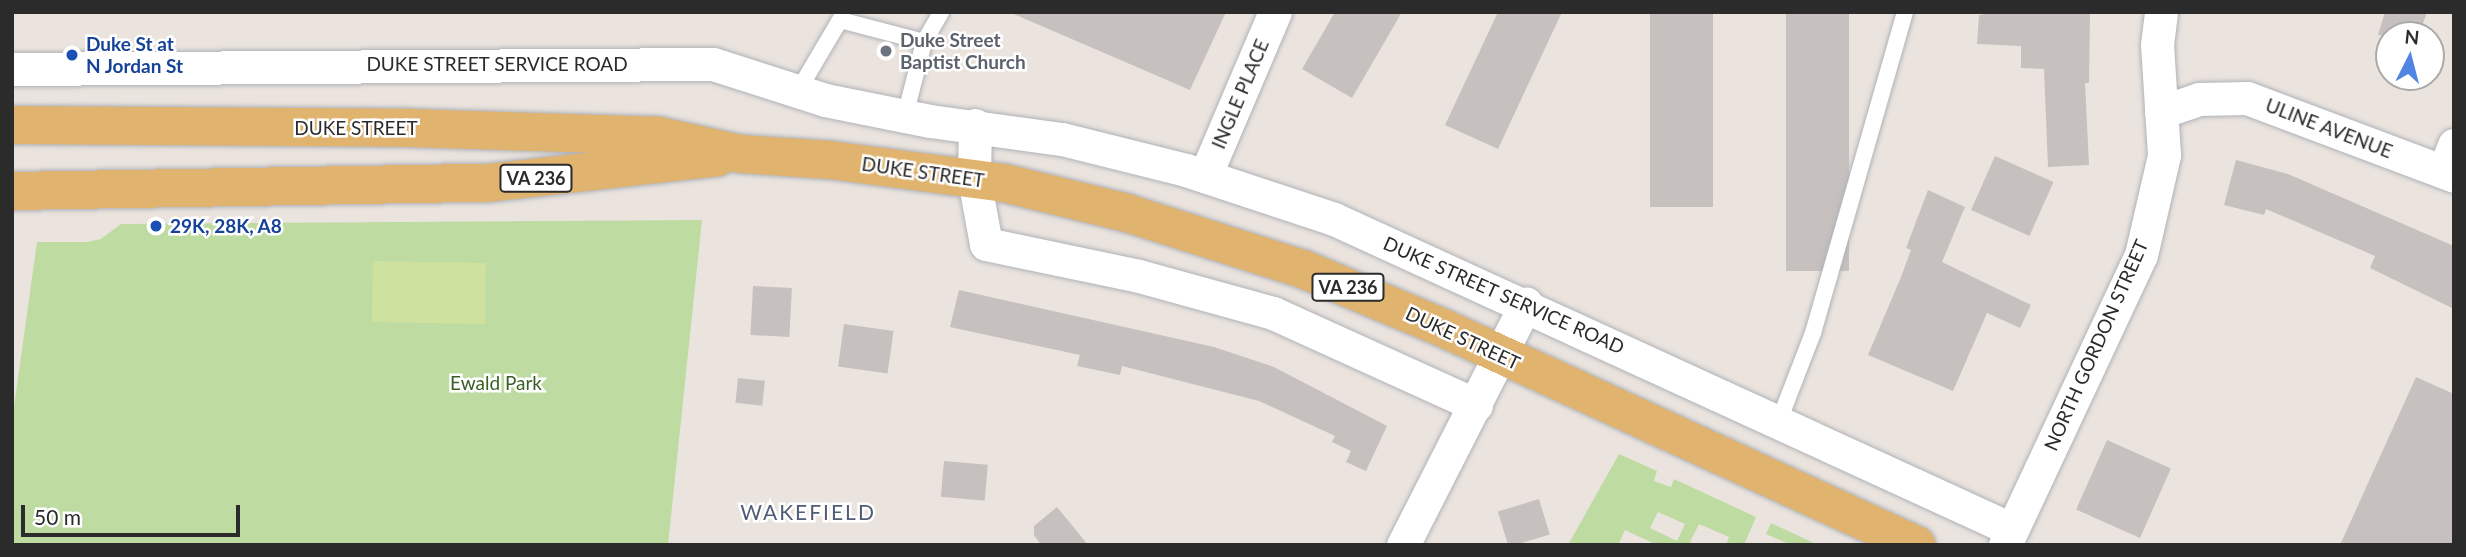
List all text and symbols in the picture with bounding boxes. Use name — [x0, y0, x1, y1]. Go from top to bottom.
north arrow — [2375, 21, 2445, 91]
text: N — [2404, 24, 2421, 49]
place label: Duke Street Baptist Church — [900, 29, 1026, 73]
place label: Duke St at N Jordan St — [86, 33, 184, 77]
street label: INGLE PLACE — [1207, 36, 1273, 152]
marker: Duke Street Baptist Church — [878, 43, 894, 59]
marker: Duke St at N Jordan St — [64, 47, 80, 63]
street label: DUKE STREET SERVICE ROAD — [366, 53, 628, 75]
street label: ULINE AVENUE — [2262, 93, 2396, 163]
street label: DUKE STREET — [294, 117, 418, 139]
street label: DUKE STREET — [860, 152, 986, 192]
road number: VA 236 — [498, 163, 574, 192]
place label: 29K, 28K, A8 — [170, 215, 282, 237]
marker: 29K, 28K, A8 — [148, 218, 164, 234]
street label: DUKE STREET SERVICE ROAD — [1380, 231, 1628, 359]
street label: NORTH GORDON STREET — [2039, 236, 2153, 454]
road number: VA 236 — [1310, 272, 1386, 302]
street label: DUKE STREET — [1402, 302, 1524, 374]
park label: Ewald Park — [450, 372, 542, 394]
scale bar — [24, 490, 243, 534]
district label: WAKEFIELD — [741, 499, 875, 525]
text: 50 m — [34, 504, 81, 529]

